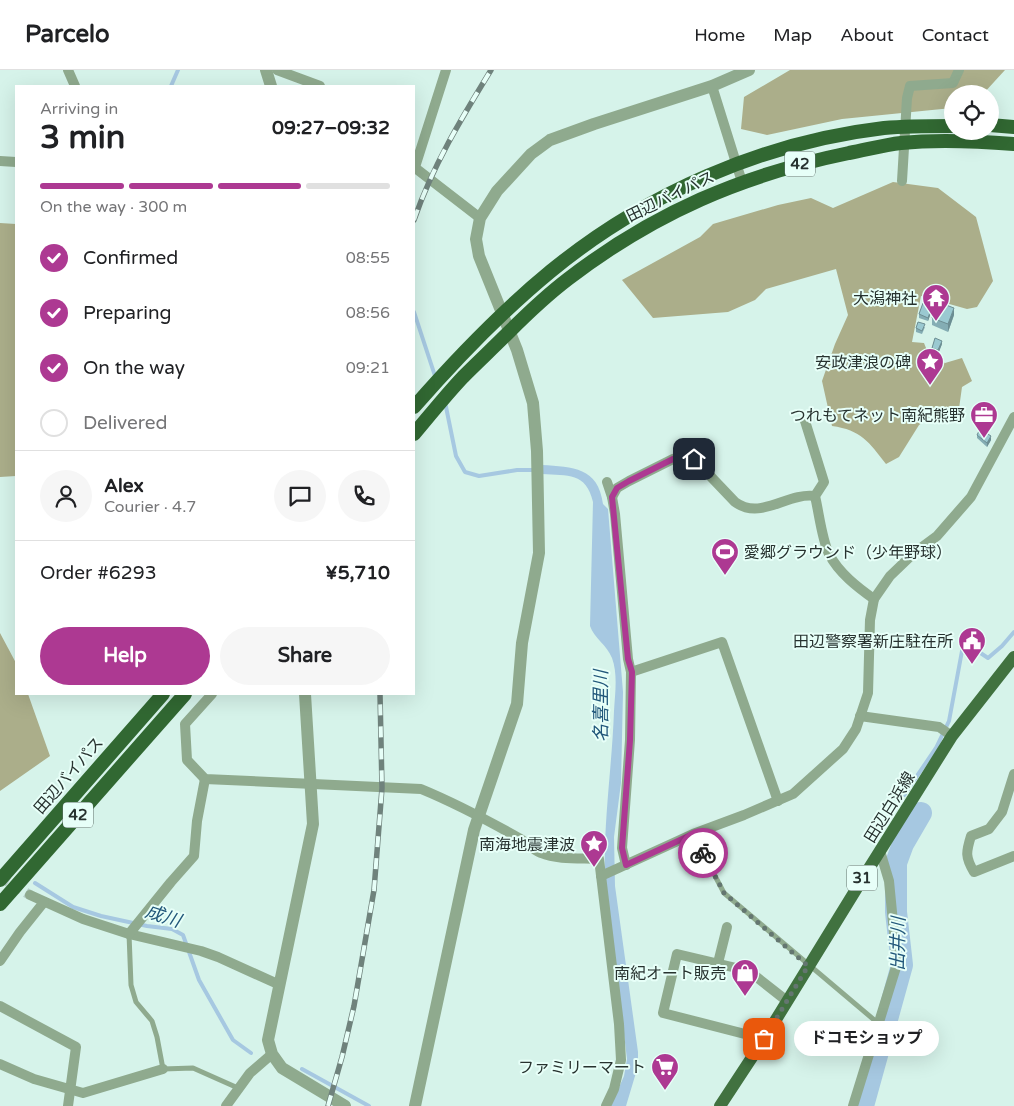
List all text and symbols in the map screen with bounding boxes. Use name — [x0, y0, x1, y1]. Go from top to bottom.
text: Parcelo — [25, 20, 110, 49]
text: Home — [694, 24, 745, 46]
text: Map — [773, 24, 812, 46]
text: About — [840, 24, 894, 46]
text: Contact — [922, 24, 989, 46]
map controls — [944, 85, 999, 140]
button: locate — [944, 85, 999, 140]
text: Arriving in — [40, 99, 118, 119]
text: 09:27–09:32 — [272, 117, 390, 139]
text: 3 min — [40, 119, 125, 157]
road number: 42 — [785, 152, 815, 176]
street label: 田辺バイパス — [623, 167, 718, 227]
text: On the way · 300 m — [40, 197, 187, 217]
icon: check — [40, 244, 68, 272]
text: Confirmed — [83, 247, 178, 269]
text: 08:55 — [346, 248, 390, 268]
temple icon: 大潟神社 — [921, 283, 951, 322]
place label: 大潟神社 — [853, 289, 917, 309]
icon: check — [40, 299, 68, 327]
text: Preparing — [83, 302, 172, 324]
text: 08:56 — [346, 303, 390, 323]
place icon: 安政津浪の碑 — [915, 347, 945, 386]
place label: 安政津浪の碑 — [815, 353, 911, 373]
icon: check — [40, 354, 68, 382]
text: On the way — [83, 357, 185, 379]
text: 09:21 — [346, 358, 390, 378]
office icon: つれもてネット南紀熊野 — [969, 400, 999, 439]
place label: つれもてネット南紀熊野 — [790, 406, 965, 426]
text: Delivered — [83, 412, 168, 434]
pin — [673, 438, 715, 480]
icon: home — [680, 445, 708, 473]
button: person — [40, 470, 92, 522]
button: chat — [274, 470, 326, 522]
button: phone — [338, 470, 390, 522]
text: Alex — [104, 475, 144, 497]
text: Courier · 4.7 — [104, 497, 196, 517]
sports icon: 愛郷グラウンド（少年野球） — [710, 537, 740, 576]
place label: 愛郷グラウンド（少年野球） — [744, 543, 952, 563]
text: Order #6293 — [40, 562, 157, 584]
text: ¥5,710 — [325, 562, 390, 584]
public building icon: 田辺警察署新庄駐在所 — [957, 626, 987, 665]
button: Help — [40, 627, 210, 685]
button: Share — [220, 627, 390, 685]
place label: 田辺警察署新庄駐在所 — [793, 632, 953, 652]
water label: 名喜里川 — [590, 668, 612, 742]
street label: 田辺バイパス — [30, 733, 108, 818]
street label: 田辺白浜線 — [860, 768, 920, 847]
road number: 42 — [63, 802, 93, 828]
courier — [678, 828, 728, 878]
place icon: 南海地震津波 — [579, 829, 609, 868]
place label: 南海地震津波 — [479, 835, 575, 855]
icon: bike — [689, 839, 717, 867]
road number: 31 — [847, 866, 877, 890]
water label: 成川 — [142, 900, 185, 933]
water label: 出井川 — [887, 915, 910, 971]
shop icon: 南紀オート販売 — [730, 958, 760, 997]
place label: 南紀オート販売 — [614, 964, 726, 984]
pin — [743, 1018, 785, 1060]
callout: ドコモショップ — [794, 1022, 939, 1056]
icon: bag — [750, 1025, 778, 1053]
text: ドコモショップ — [810, 1028, 923, 1048]
supermarket icon: ファミリーマート — [650, 1052, 680, 1091]
place label: ファミリーマート — [518, 1058, 646, 1078]

